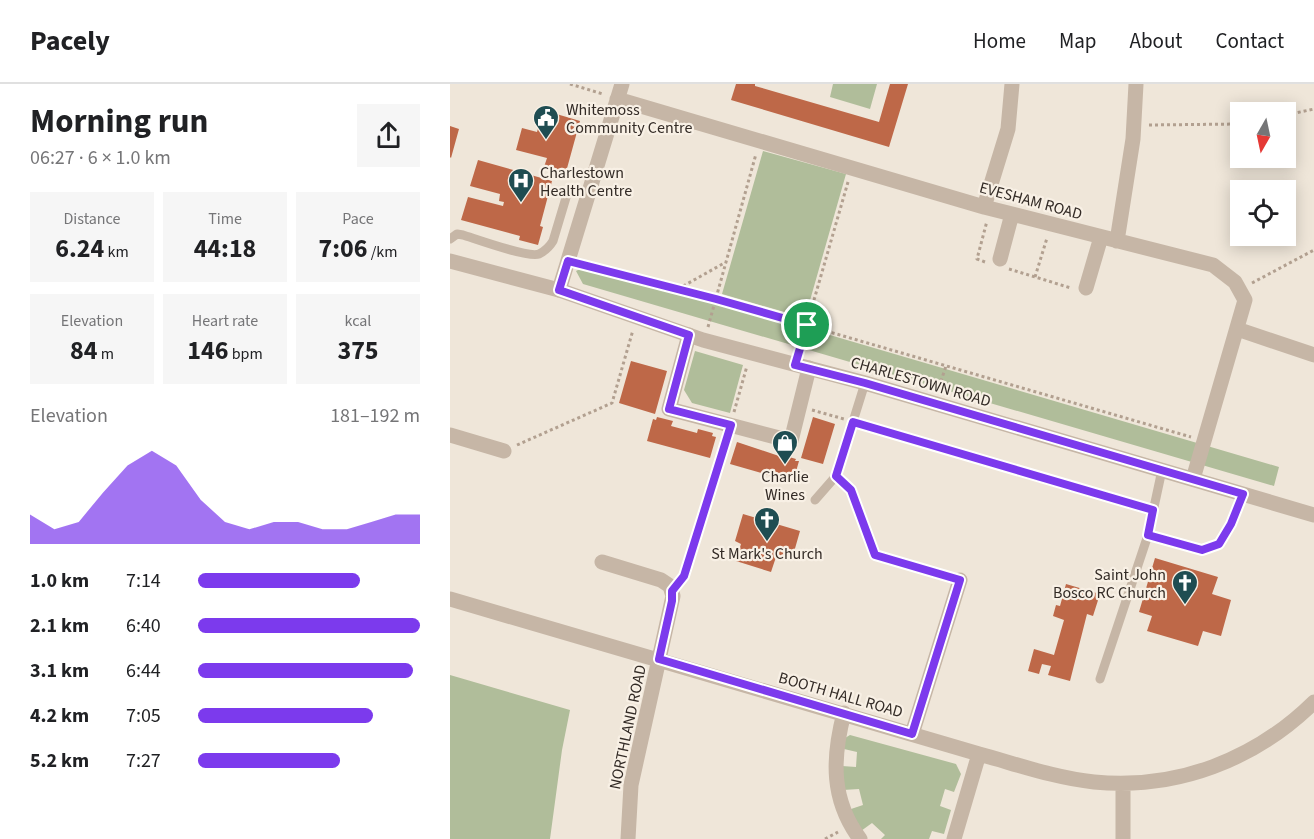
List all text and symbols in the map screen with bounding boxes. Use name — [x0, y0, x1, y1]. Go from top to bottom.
text: Pacely — [30, 21, 110, 61]
text: Home — [973, 26, 1026, 56]
text: Map — [1059, 26, 1097, 56]
text: About — [1130, 26, 1182, 56]
text: Contact — [1215, 26, 1284, 56]
text: Morning run — [30, 98, 208, 145]
place label: Whitemoss Community Centre — [566, 99, 692, 139]
north arrow — [1230, 102, 1296, 168]
map controls — [1230, 102, 1296, 246]
public building icon: Whitemoss Community Centre — [531, 103, 561, 141]
button: share — [357, 104, 420, 167]
text: 06:27 · 6 × 1.0 km — [30, 144, 171, 172]
place label: Charlestown Health Centre — [540, 162, 632, 202]
hospital icon: Charlestown Health Centre — [506, 166, 536, 204]
street label: EVESHAM ROAD — [977, 177, 1085, 225]
button: locate — [1230, 180, 1296, 246]
text: Distance — [64, 208, 120, 230]
text: Time — [208, 208, 242, 230]
text: Pace — [342, 208, 374, 230]
text: 6.24 — [55, 230, 104, 267]
text: 44:18 — [194, 230, 256, 267]
text: 7:06 — [319, 230, 368, 267]
text: km — [104, 241, 129, 263]
text: /km — [368, 241, 397, 263]
pin — [781, 299, 832, 350]
icon: arrive — [790, 308, 823, 341]
text: Elevation — [61, 310, 123, 332]
text: Heart rate — [192, 310, 258, 332]
text: kcal — [345, 310, 371, 332]
text: 84 — [70, 332, 98, 369]
text: 146 — [187, 332, 228, 369]
text: 375 — [337, 332, 379, 369]
text: m — [98, 343, 114, 365]
text: bpm — [228, 343, 263, 365]
street label: CHARLESTOWN ROAD — [848, 351, 993, 413]
text: Elevation — [30, 402, 108, 430]
text: 181–192 m — [330, 402, 420, 430]
shop icon: Charlie Wines — [770, 428, 800, 466]
place label: Charlie Wines — [761, 466, 809, 506]
church icon: St Mark's Church — [752, 505, 782, 543]
place label: St Mark's Church — [711, 543, 823, 565]
place label: Saint John Bosco RC Church — [1053, 564, 1166, 604]
text: 1.0 km — [30, 567, 89, 595]
text: 7:14 — [126, 567, 161, 595]
church icon: Saint John Bosco RC Church — [1170, 568, 1200, 606]
text: 2.1 km — [30, 612, 89, 640]
text: 6:40 — [126, 612, 161, 640]
text: 3.1 km — [30, 657, 89, 685]
text: 6:44 — [126, 657, 161, 685]
street label: NORTHLAND ROAD — [604, 663, 652, 792]
street label: BOOTH HALL ROAD — [776, 667, 906, 723]
text: 4.2 km — [30, 702, 89, 730]
text: 7:05 — [126, 702, 161, 730]
text: 5.2 km — [30, 747, 89, 775]
text: 7:27 — [126, 747, 161, 775]

